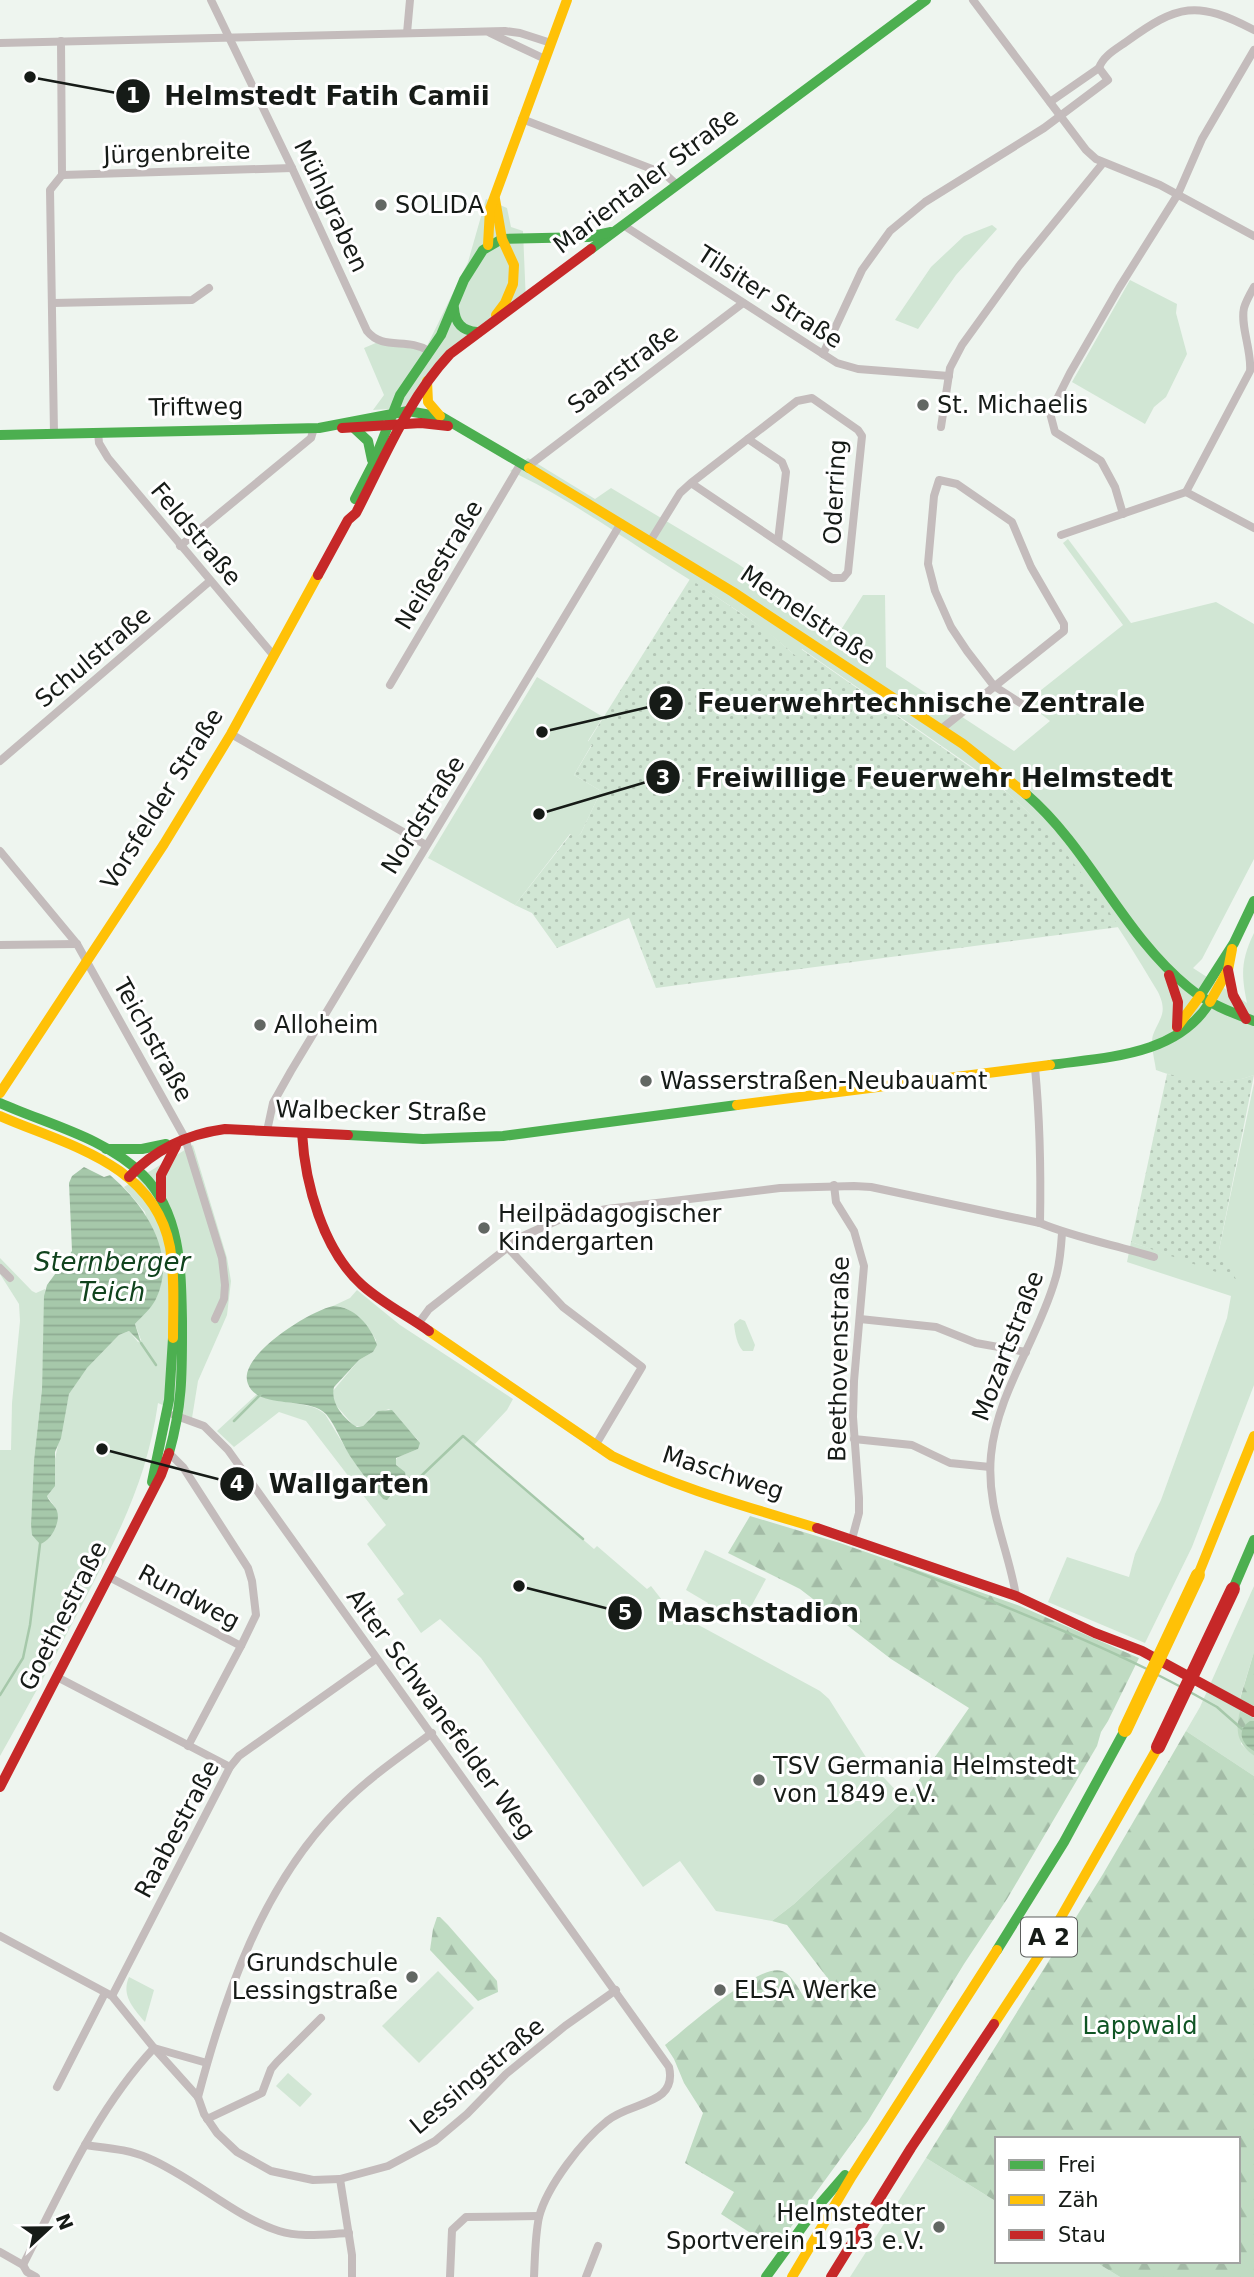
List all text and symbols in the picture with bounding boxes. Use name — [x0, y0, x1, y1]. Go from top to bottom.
callout: Helmstedt Fatih Camii — [116, 72, 504, 119]
text: Helmstedt Fatih Camii — [164, 81, 490, 111]
text: 1 — [126, 84, 140, 108]
street label: Marientaler Straße — [548, 102, 744, 260]
street label: Mühlgraben — [288, 135, 374, 277]
street label: Jürgenbreite — [101, 136, 251, 170]
place label: SOLIDA — [395, 191, 485, 219]
marker: SOLIDA — [373, 197, 389, 213]
street label: Tilsiter Straße — [691, 239, 848, 354]
street label: Saarstraße — [562, 318, 684, 420]
place label: St. Michaelis — [937, 391, 1088, 419]
street label: Triftweg — [147, 392, 244, 422]
marker: St. Michaelis — [915, 397, 931, 413]
street label: Oderring — [818, 439, 852, 545]
street label: Feldstraße — [145, 477, 247, 591]
street label: Neißestraße — [389, 495, 489, 635]
street label: Memelstraße — [735, 560, 881, 670]
street label: Schulstraße — [30, 601, 156, 713]
callout: Feuerwehrtechnische Zentrale — [648, 679, 1160, 726]
text: Feuerwehrtechnische Zentrale — [697, 688, 1145, 718]
text: 2 — [659, 691, 673, 715]
street label: Vorsfelder Straße — [95, 703, 229, 895]
street label: Nordstraße — [376, 751, 470, 879]
callout: Freiwillige Feuerwehr Helmstedt — [646, 754, 1187, 801]
text: Freiwillige Feuerwehr Helmstedt — [695, 763, 1173, 793]
text: 3 — [656, 766, 670, 790]
street label: Teichstraße — [107, 973, 198, 1107]
place label: Alloheim — [274, 1011, 378, 1039]
marker: Alloheim — [252, 1017, 268, 1033]
place label: Wasserstraßen-Neubauamt — [660, 1067, 987, 1095]
marker: Wasserstraßen-Neubauamt — [638, 1073, 654, 1089]
street label: Walbecker Straße — [275, 1095, 487, 1127]
place label: Heilpädagogischer Kindergarten — [498, 1200, 722, 1256]
marker: Heilpädagogischer Kindergarten — [476, 1220, 492, 1236]
water label: Sternberger Teich — [34, 1247, 192, 1307]
street label: Beethovenstraße — [823, 1256, 855, 1462]
street label: Mozartstraße — [967, 1267, 1049, 1425]
street label: Maschweg — [659, 1440, 787, 1506]
callout: Wallgarten — [220, 1460, 443, 1507]
text: Wallgarten — [269, 1469, 429, 1499]
text: 4 — [230, 1472, 244, 1496]
street label: Goethestraße — [13, 1537, 113, 1695]
street label: Rundweg — [133, 1559, 245, 1635]
street label: Alter Schwanefelder Weg — [341, 1583, 541, 1845]
callout: Maschstadion — [608, 1589, 873, 1636]
text: Maschstadion — [657, 1598, 859, 1628]
text: 5 — [618, 1601, 632, 1625]
place label: TSV Germania Helmstedt von 1849 e.V. — [772, 1752, 1076, 1808]
street label: Raabestraße — [129, 1755, 225, 1903]
marker: TSV Germania Helmstedt von 1849 e.V. — [751, 1772, 767, 1788]
road number: A 2 — [1021, 1918, 1077, 1956]
place label: Grundschule Lessingstraße — [232, 1949, 398, 2005]
marker: Grundschule Lessingstraße — [404, 1969, 420, 1985]
place label: ELSA Werke — [734, 1976, 877, 2004]
marker: ELSA Werke — [712, 1982, 728, 1998]
street label: Lessingstraße — [404, 2012, 550, 2140]
park label: Lappwald — [1083, 2012, 1197, 2040]
legend — [995, 2137, 1240, 2263]
text: Frei — [1058, 2153, 1095, 2177]
text: Zäh — [1058, 2188, 1099, 2212]
north arrow — [14, 2193, 84, 2263]
place label: Helmstedter Sportverein 1913 e.V. — [666, 2199, 925, 2255]
text: N — [52, 2210, 78, 2233]
marker: Helmstedter Sportverein 1913 e.V. — [931, 2219, 947, 2235]
text: Stau — [1058, 2223, 1106, 2247]

